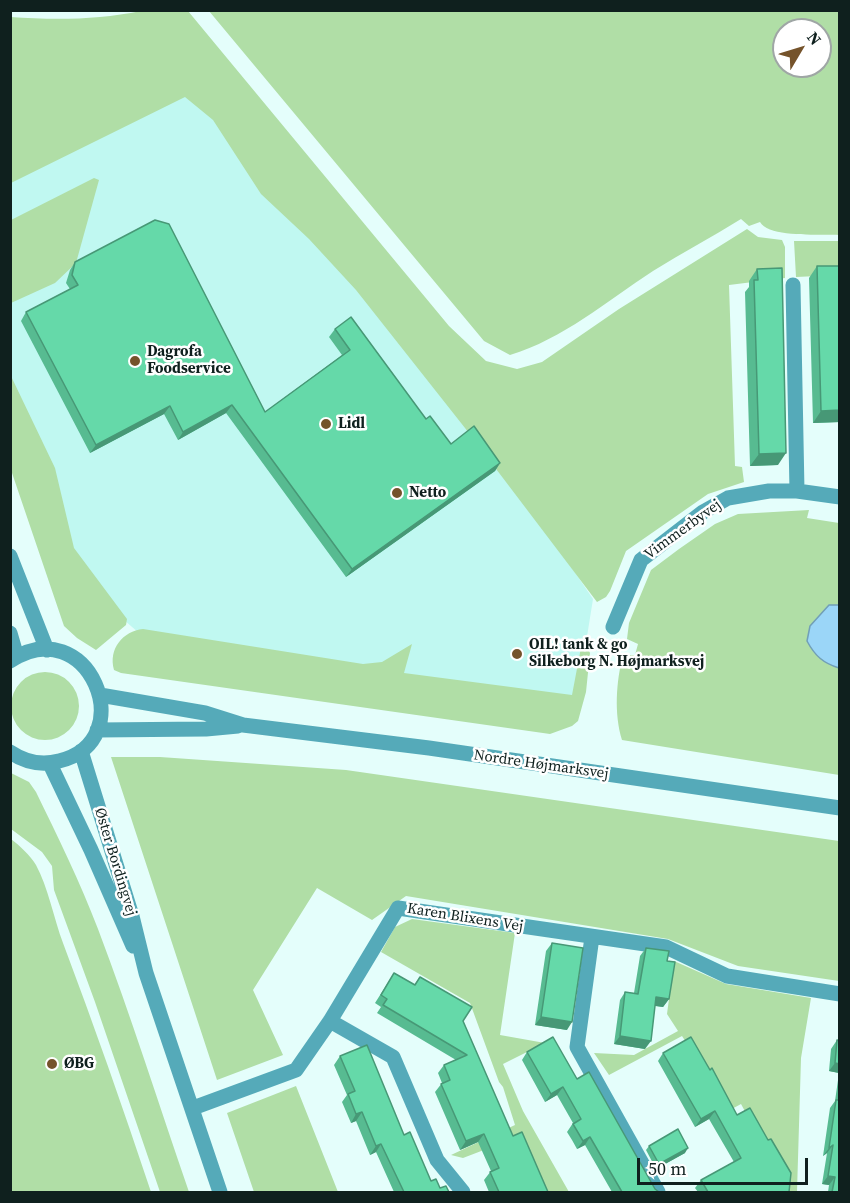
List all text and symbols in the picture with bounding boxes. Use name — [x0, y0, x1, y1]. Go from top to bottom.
north arrow — [772, 18, 832, 78]
text: N — [802, 27, 827, 50]
place label: Dagrofa Foodservice — [147, 343, 231, 378]
marker: Dagrofa Foodservice — [128, 354, 142, 368]
place label: Lidl — [338, 415, 365, 433]
marker: Lidl — [319, 417, 333, 431]
place label: Netto — [409, 484, 446, 502]
marker: Netto — [390, 486, 404, 500]
street label: Vimmerbyvej — [641, 496, 725, 564]
place label: OIL! tank & go Silkeborg N. Højmarksvej — [529, 636, 704, 671]
marker: OIL! tank & go Silkeborg N. Højmarksvej — [510, 647, 524, 661]
street label: Nordre Højmarksvej — [472, 747, 610, 783]
street label: Øster Bordingvej — [90, 806, 140, 918]
street label: Karen Blixens Vej — [406, 900, 524, 936]
place label: ØBG — [64, 1055, 94, 1073]
marker: ØBG — [45, 1057, 59, 1071]
scale bar — [640, 1146, 811, 1184]
text: 50 m — [648, 1156, 686, 1181]

